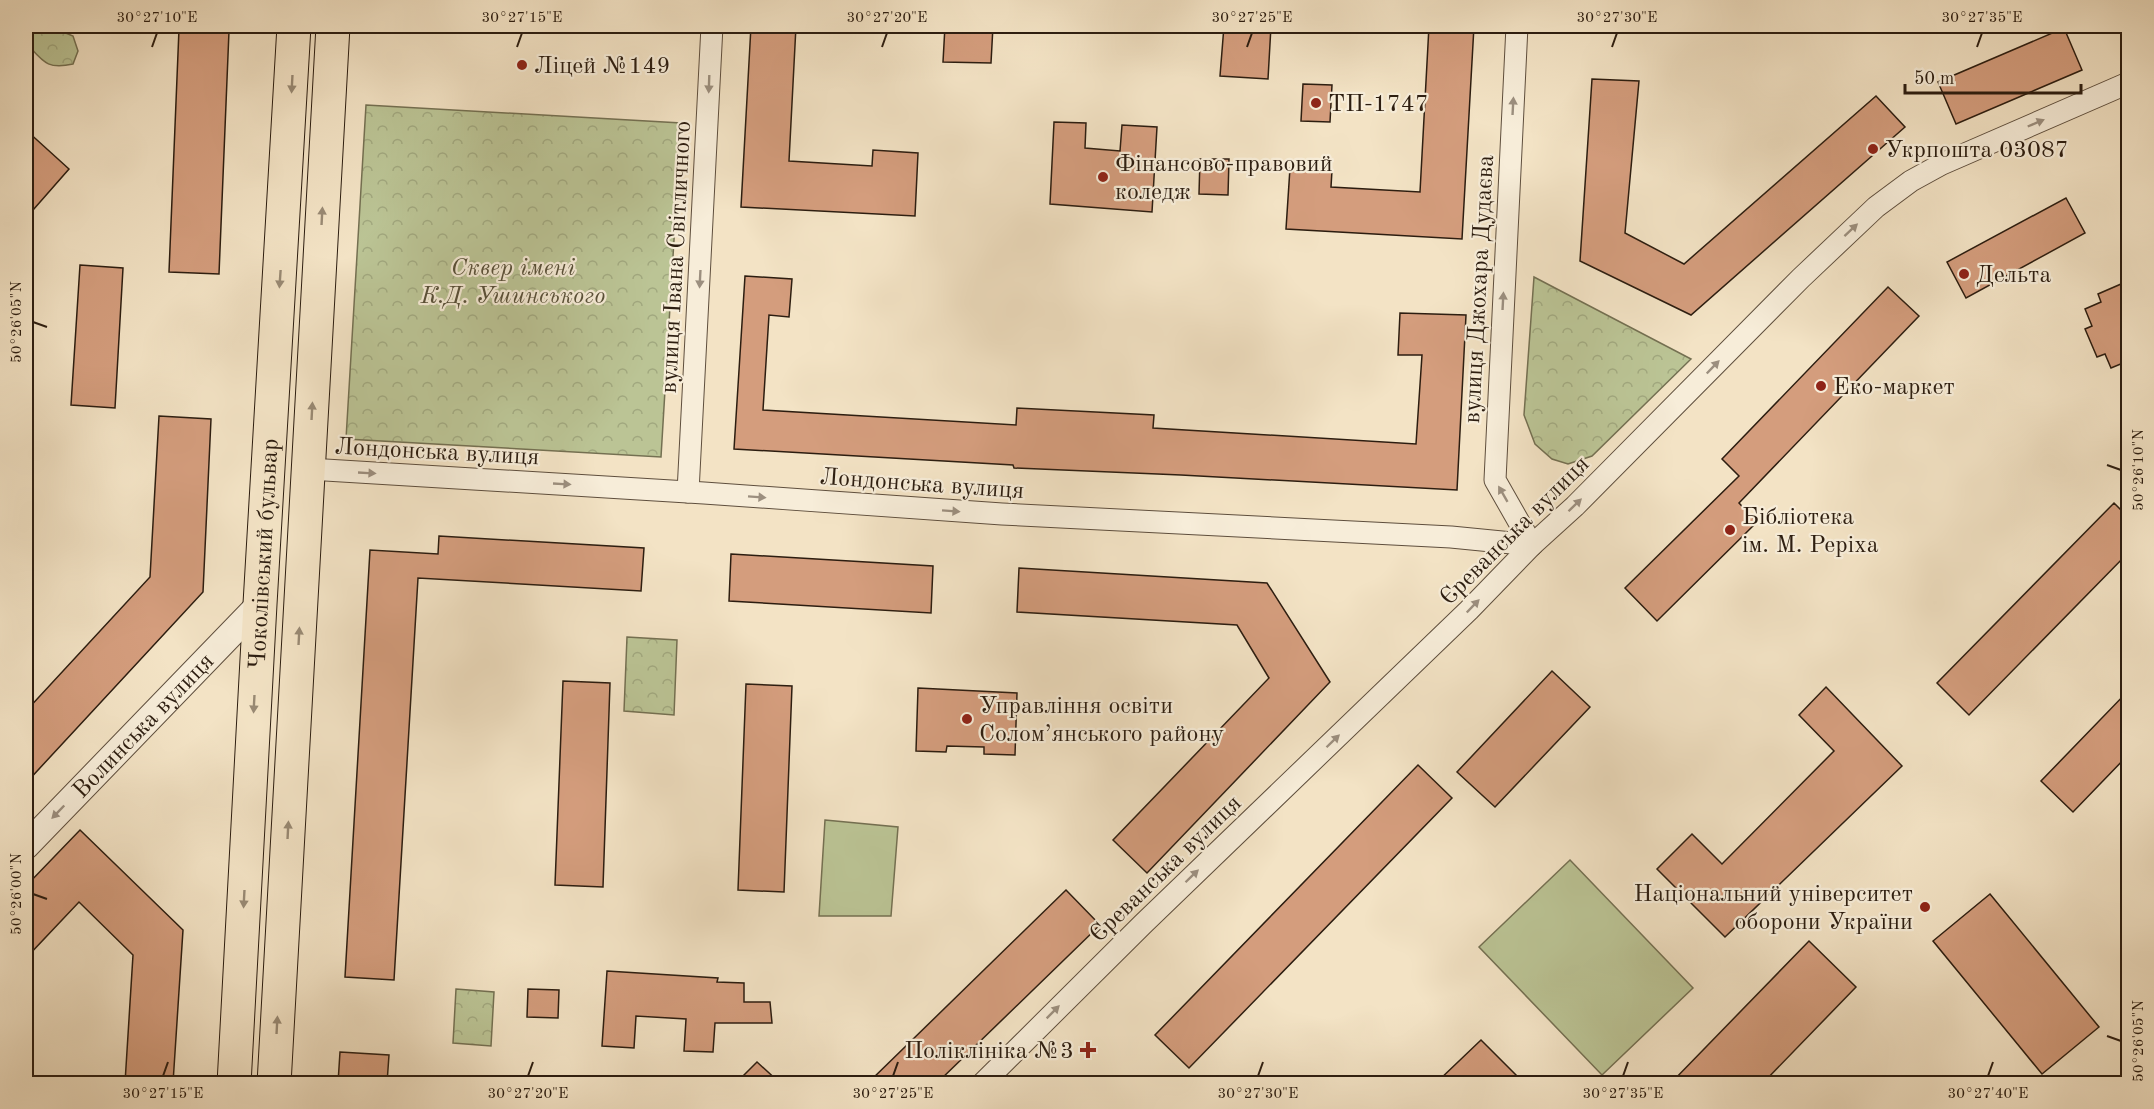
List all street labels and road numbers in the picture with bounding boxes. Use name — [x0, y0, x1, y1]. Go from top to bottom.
street label: вулиця Івана Світличного — [658, 120, 696, 394]
street label: вулиця Джохара Дудаєва — [1461, 154, 1499, 424]
street label: Лондонська вулиця — [334, 436, 540, 470]
street label: Чоколівський бульвар — [246, 438, 284, 670]
street label: Єреванська вулиця — [1436, 452, 1595, 611]
street label: Лондонська вулиця — [819, 466, 1025, 504]
street label: Волинська вулиця — [69, 650, 219, 804]
street label: Єреванська вулиця — [1086, 791, 1247, 948]

